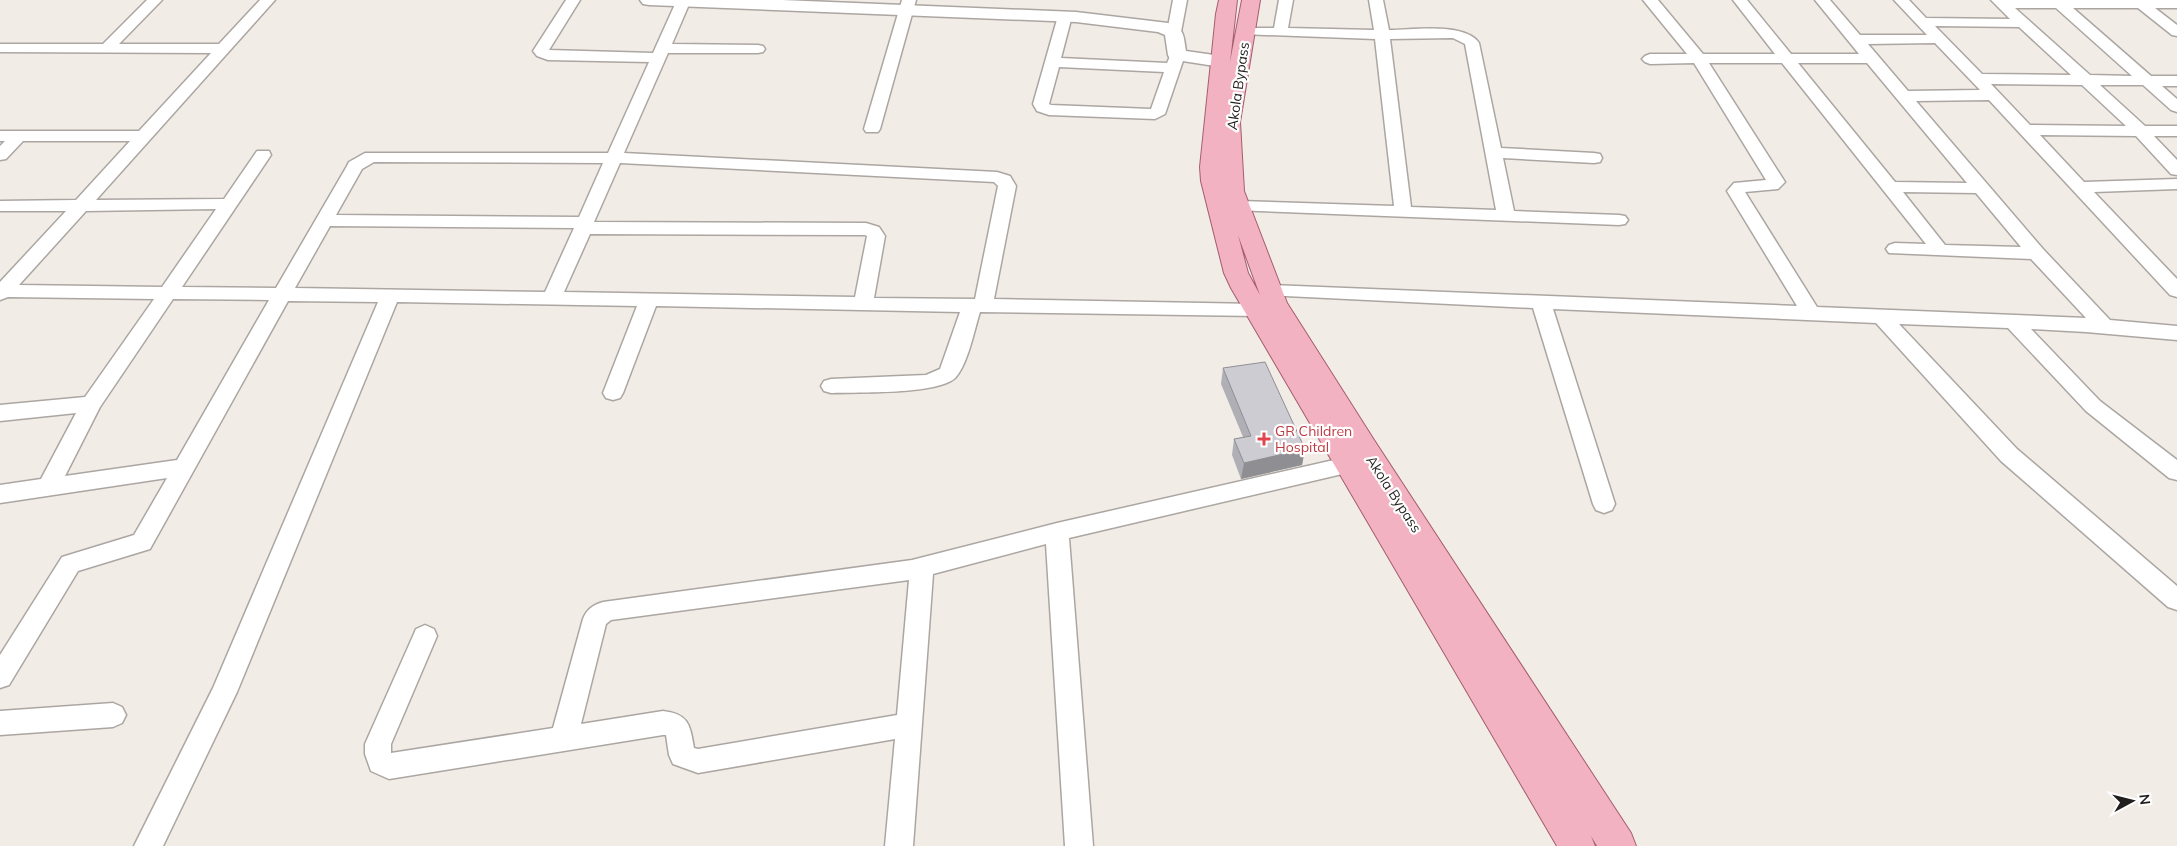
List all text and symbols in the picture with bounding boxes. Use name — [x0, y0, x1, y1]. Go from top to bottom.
street label: Akola Bypass — [1223, 41, 1253, 131]
place label: GR Children Hospital — [1275, 422, 1352, 456]
marker: GR Children Hospital — [1257, 432, 1271, 446]
street label: Akola Bypass — [1362, 452, 1426, 536]
north arrow — [2107, 776, 2157, 826]
text: N — [2135, 793, 2154, 806]

